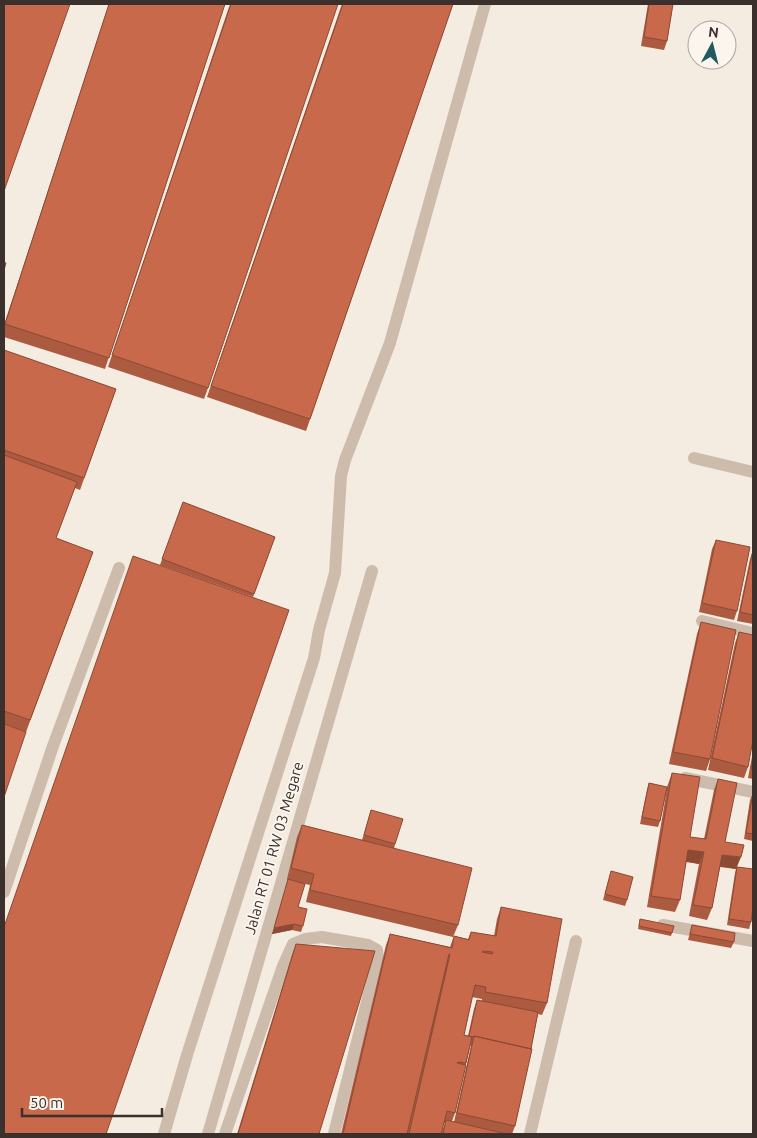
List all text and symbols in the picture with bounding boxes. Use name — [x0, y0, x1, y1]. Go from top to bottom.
north arrow — [687, 20, 737, 70]
text: N — [707, 24, 720, 41]
street label: Jalan RT 01 RW 03 Megare — [241, 760, 306, 936]
scale bar — [22, 1086, 162, 1118]
text: 50 m — [30, 1094, 63, 1111]

